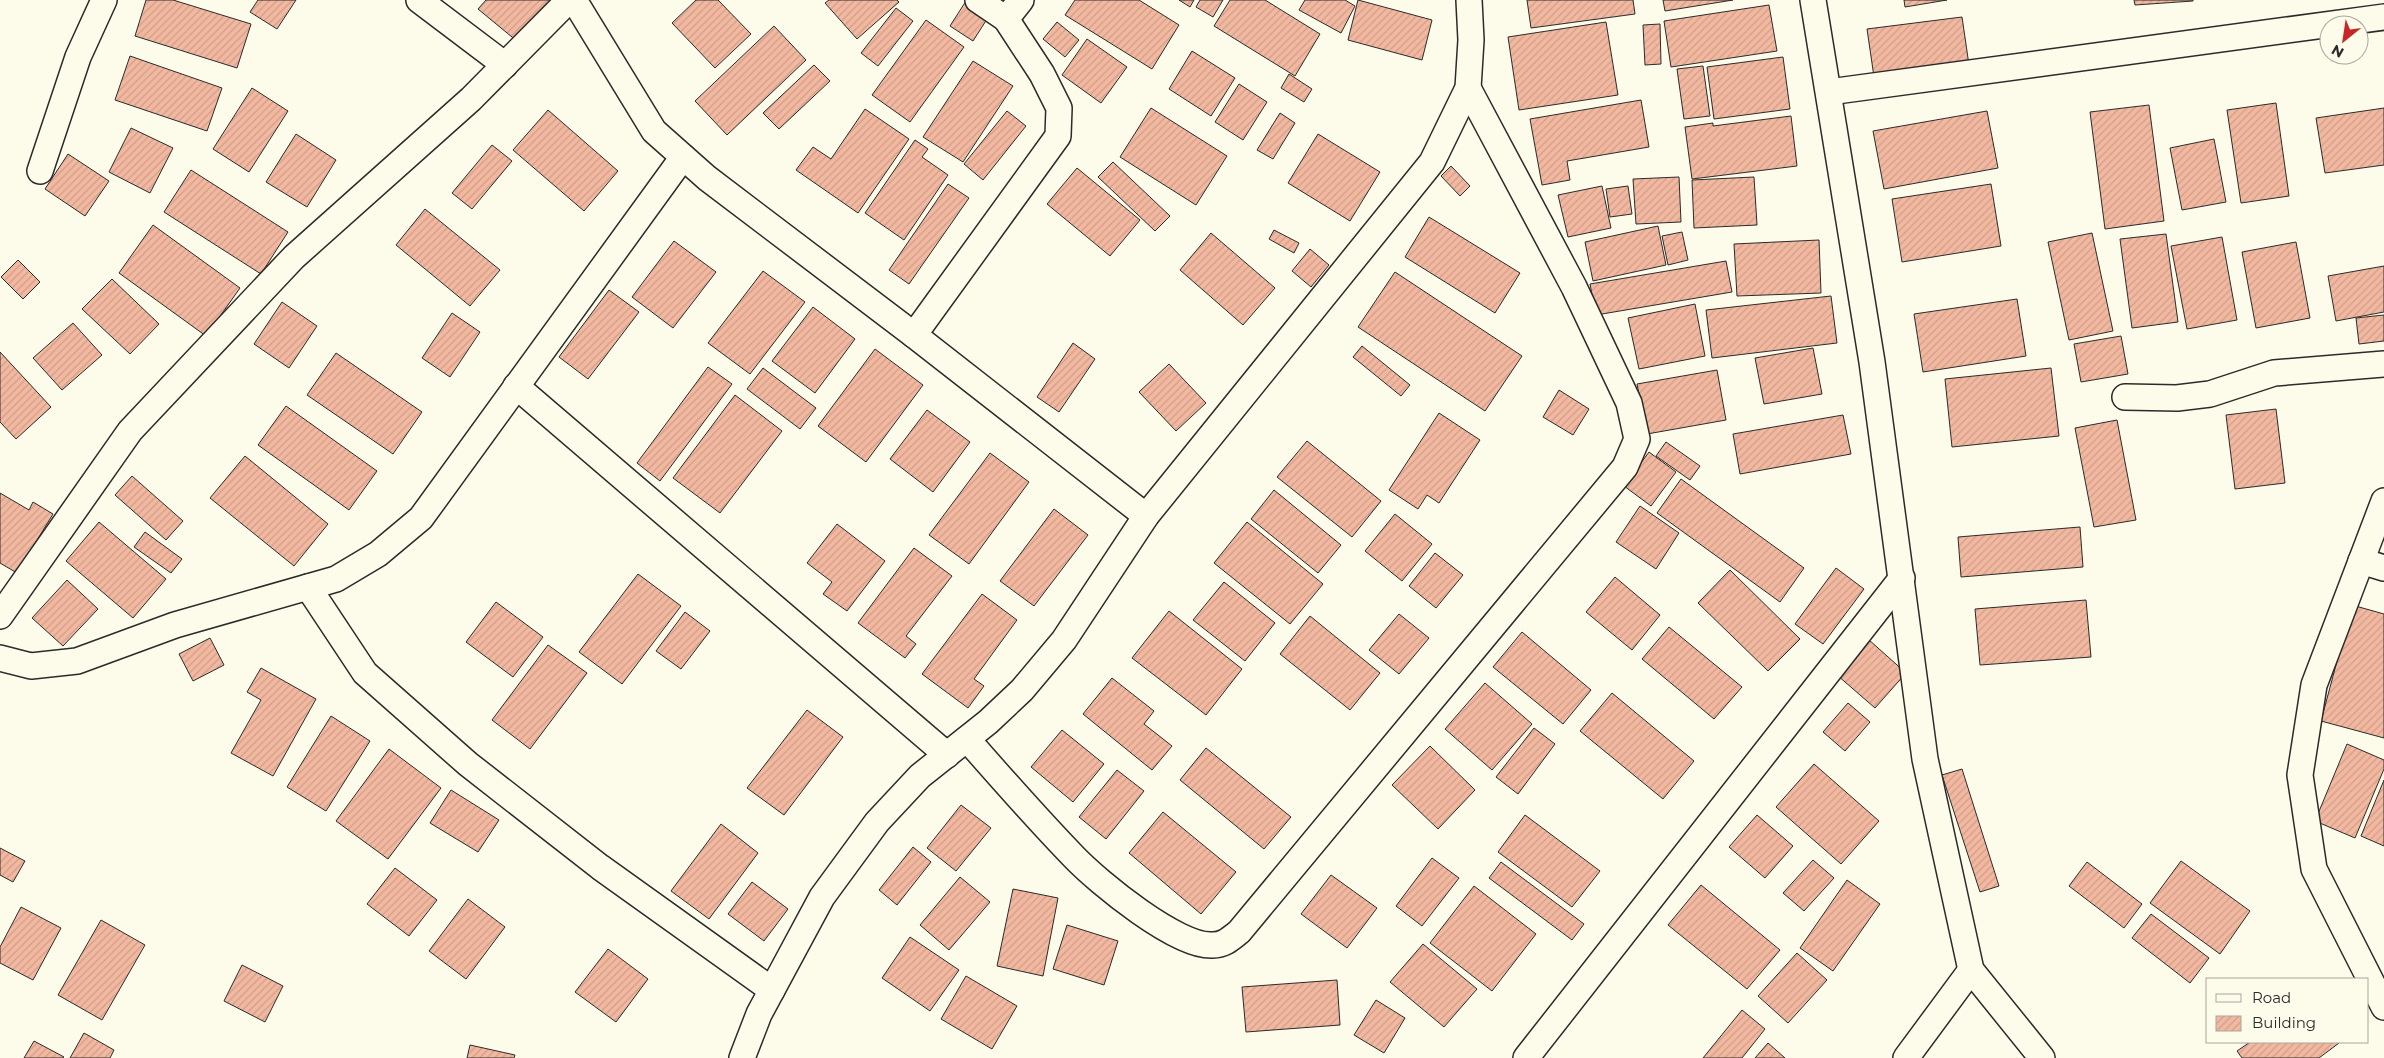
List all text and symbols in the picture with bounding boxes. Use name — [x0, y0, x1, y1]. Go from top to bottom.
north arrow — [2319, 15, 2369, 65]
text: N — [2328, 41, 2347, 62]
legend — [2206, 978, 2369, 1043]
text: Road — [2252, 988, 2291, 1007]
text: Building — [2252, 1013, 2316, 1032]

